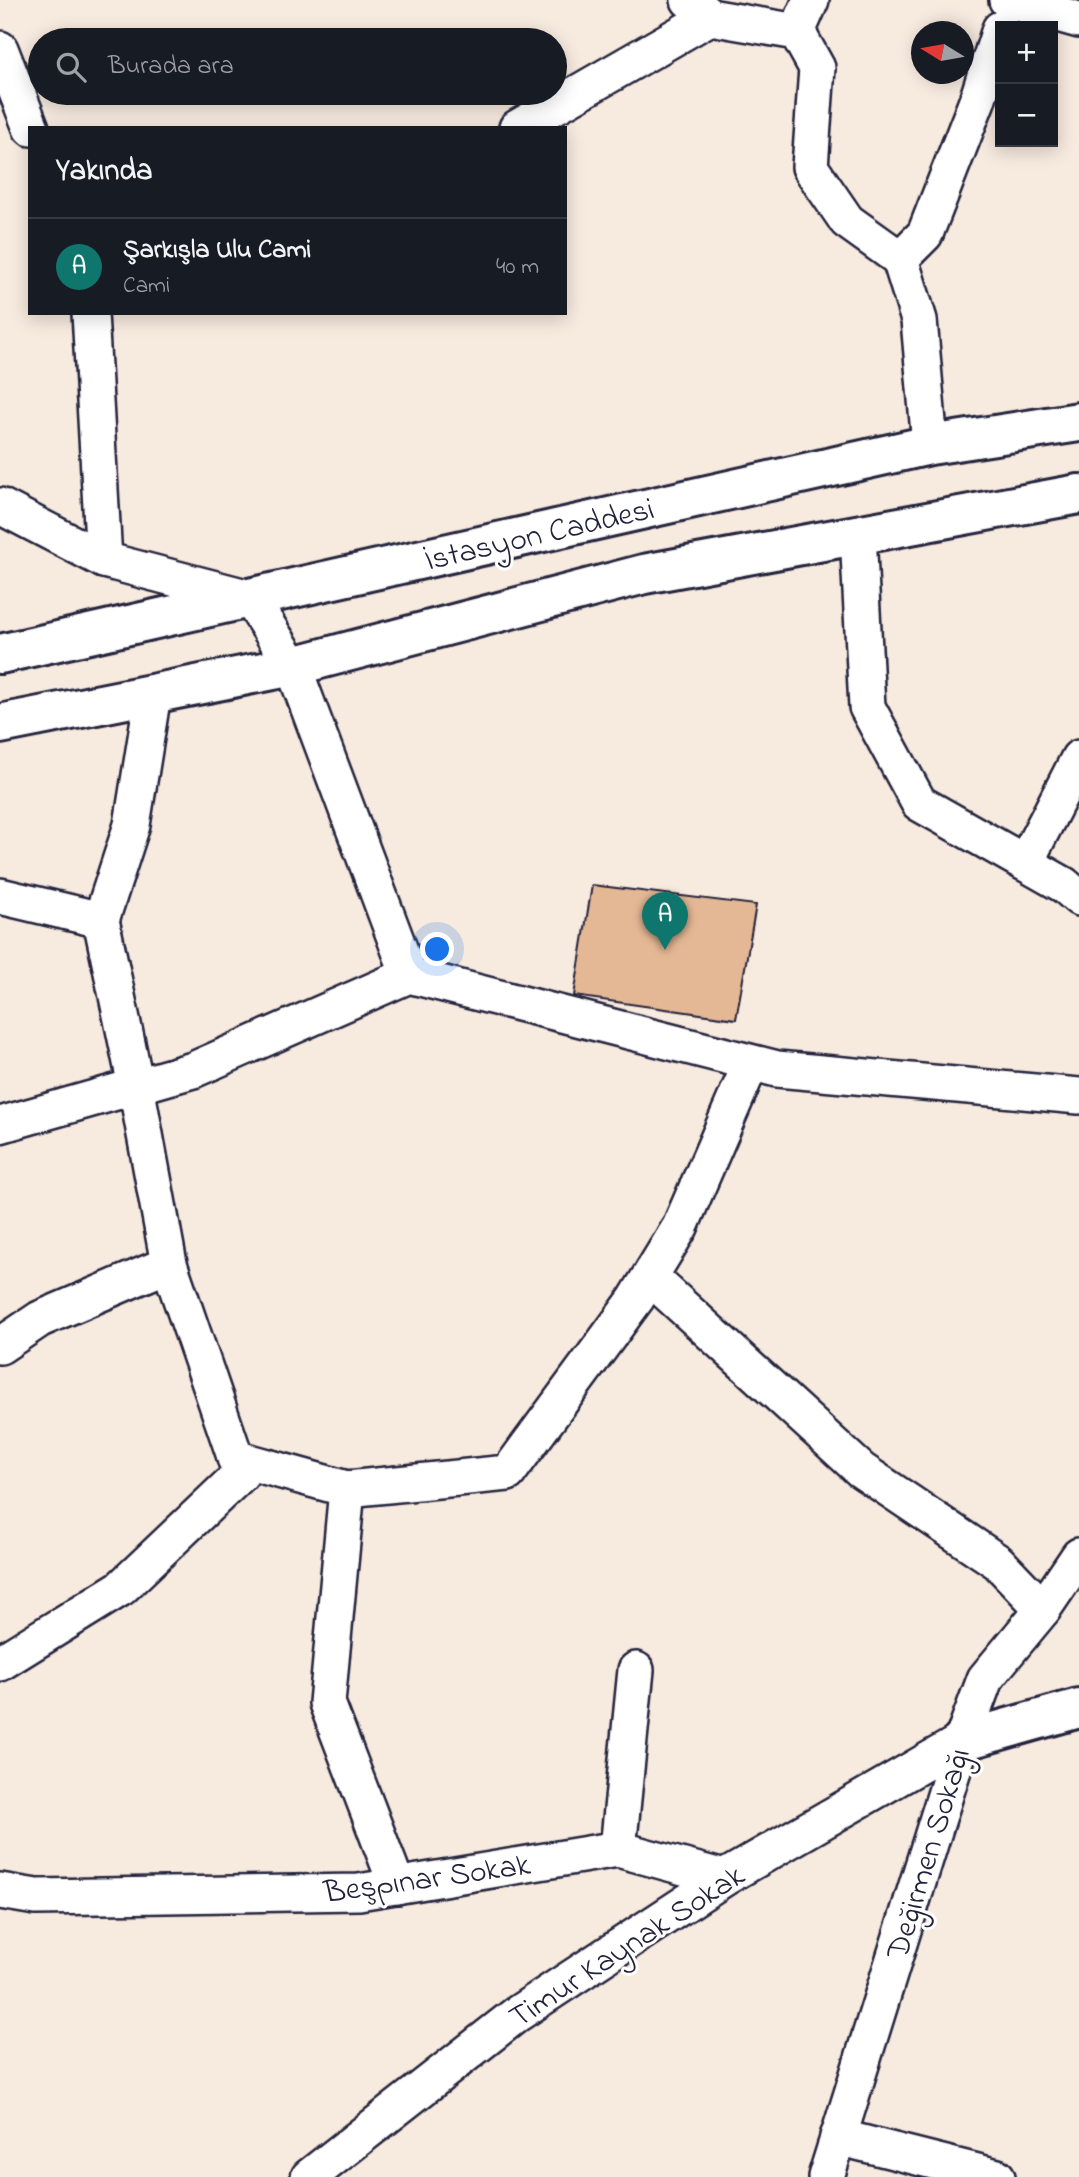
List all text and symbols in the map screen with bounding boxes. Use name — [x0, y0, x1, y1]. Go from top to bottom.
north arrow — [911, 21, 974, 84]
map controls — [995, 21, 1058, 147]
button: + — [995, 21, 1058, 84]
search box — [28, 28, 567, 105]
icon: search — [52, 48, 90, 86]
text: Burada ara — [108, 48, 234, 86]
button: − — [995, 84, 1058, 147]
text: Yakında — [56, 150, 152, 194]
text: Şarkışla Ulu Cami — [123, 232, 311, 270]
text: A — [72, 251, 86, 284]
text: 40 m — [496, 251, 539, 284]
text: Cami — [123, 270, 170, 303]
street label: İstasyon Caddesi — [420, 487, 659, 586]
pin: A — [642, 892, 688, 950]
your location — [420, 932, 454, 966]
street label: Değirmen Sokağı — [876, 1743, 986, 1967]
street label: Beşpınar Sokak — [320, 1843, 535, 1918]
street label: Timur Kaynak Sokak — [501, 1854, 756, 2042]

